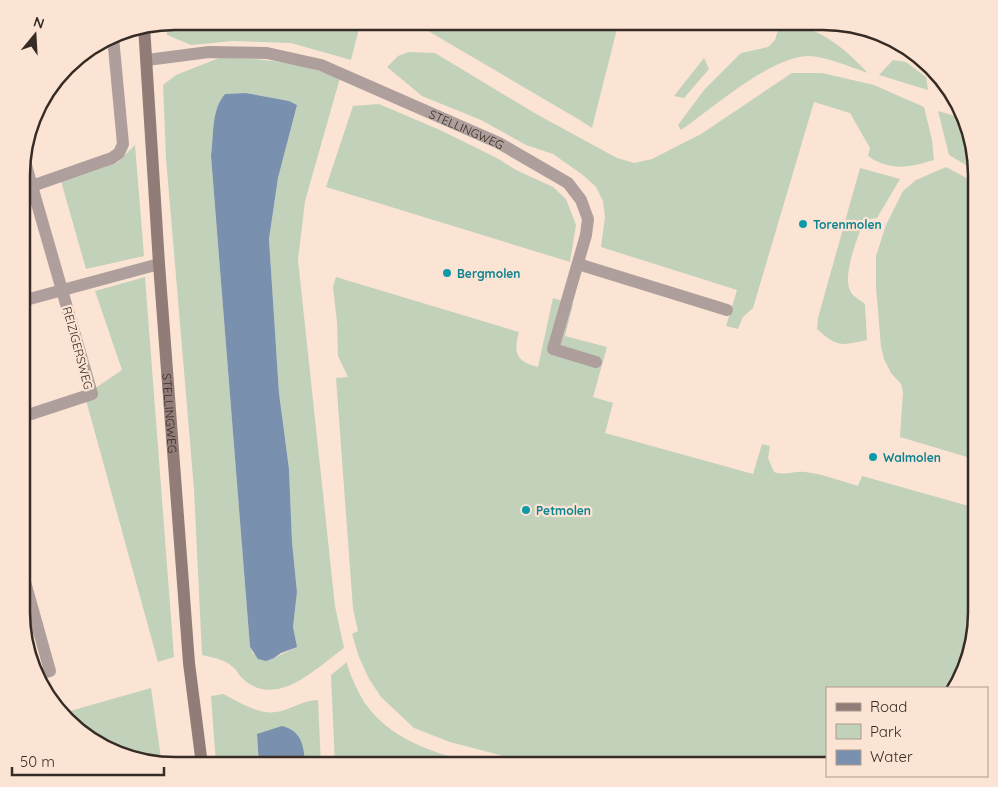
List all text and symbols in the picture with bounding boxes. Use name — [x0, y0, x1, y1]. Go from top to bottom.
north arrow — [10, 10, 60, 60]
text: N — [31, 12, 47, 33]
street label: STELLINGWEG — [427, 106, 507, 152]
place label: Torenmolen — [813, 217, 882, 232]
marker: Torenmolen — [797, 218, 809, 230]
place label: Bergmolen — [457, 266, 521, 281]
marker: Bergmolen — [441, 267, 453, 279]
street label: REIZIGERSWEG — [60, 305, 96, 391]
street label: STELLINGWEG — [160, 372, 181, 454]
place label: Walmolen — [883, 450, 941, 465]
marker: Walmolen — [867, 451, 879, 463]
place label: Petmolen — [536, 503, 591, 518]
marker: Petmolen — [520, 504, 532, 516]
legend — [826, 687, 988, 777]
text: Road — [870, 697, 907, 716]
text: Park — [870, 722, 902, 741]
scale bar — [12, 744, 165, 776]
text: Water — [870, 747, 913, 766]
text: 50 m — [20, 752, 55, 771]

